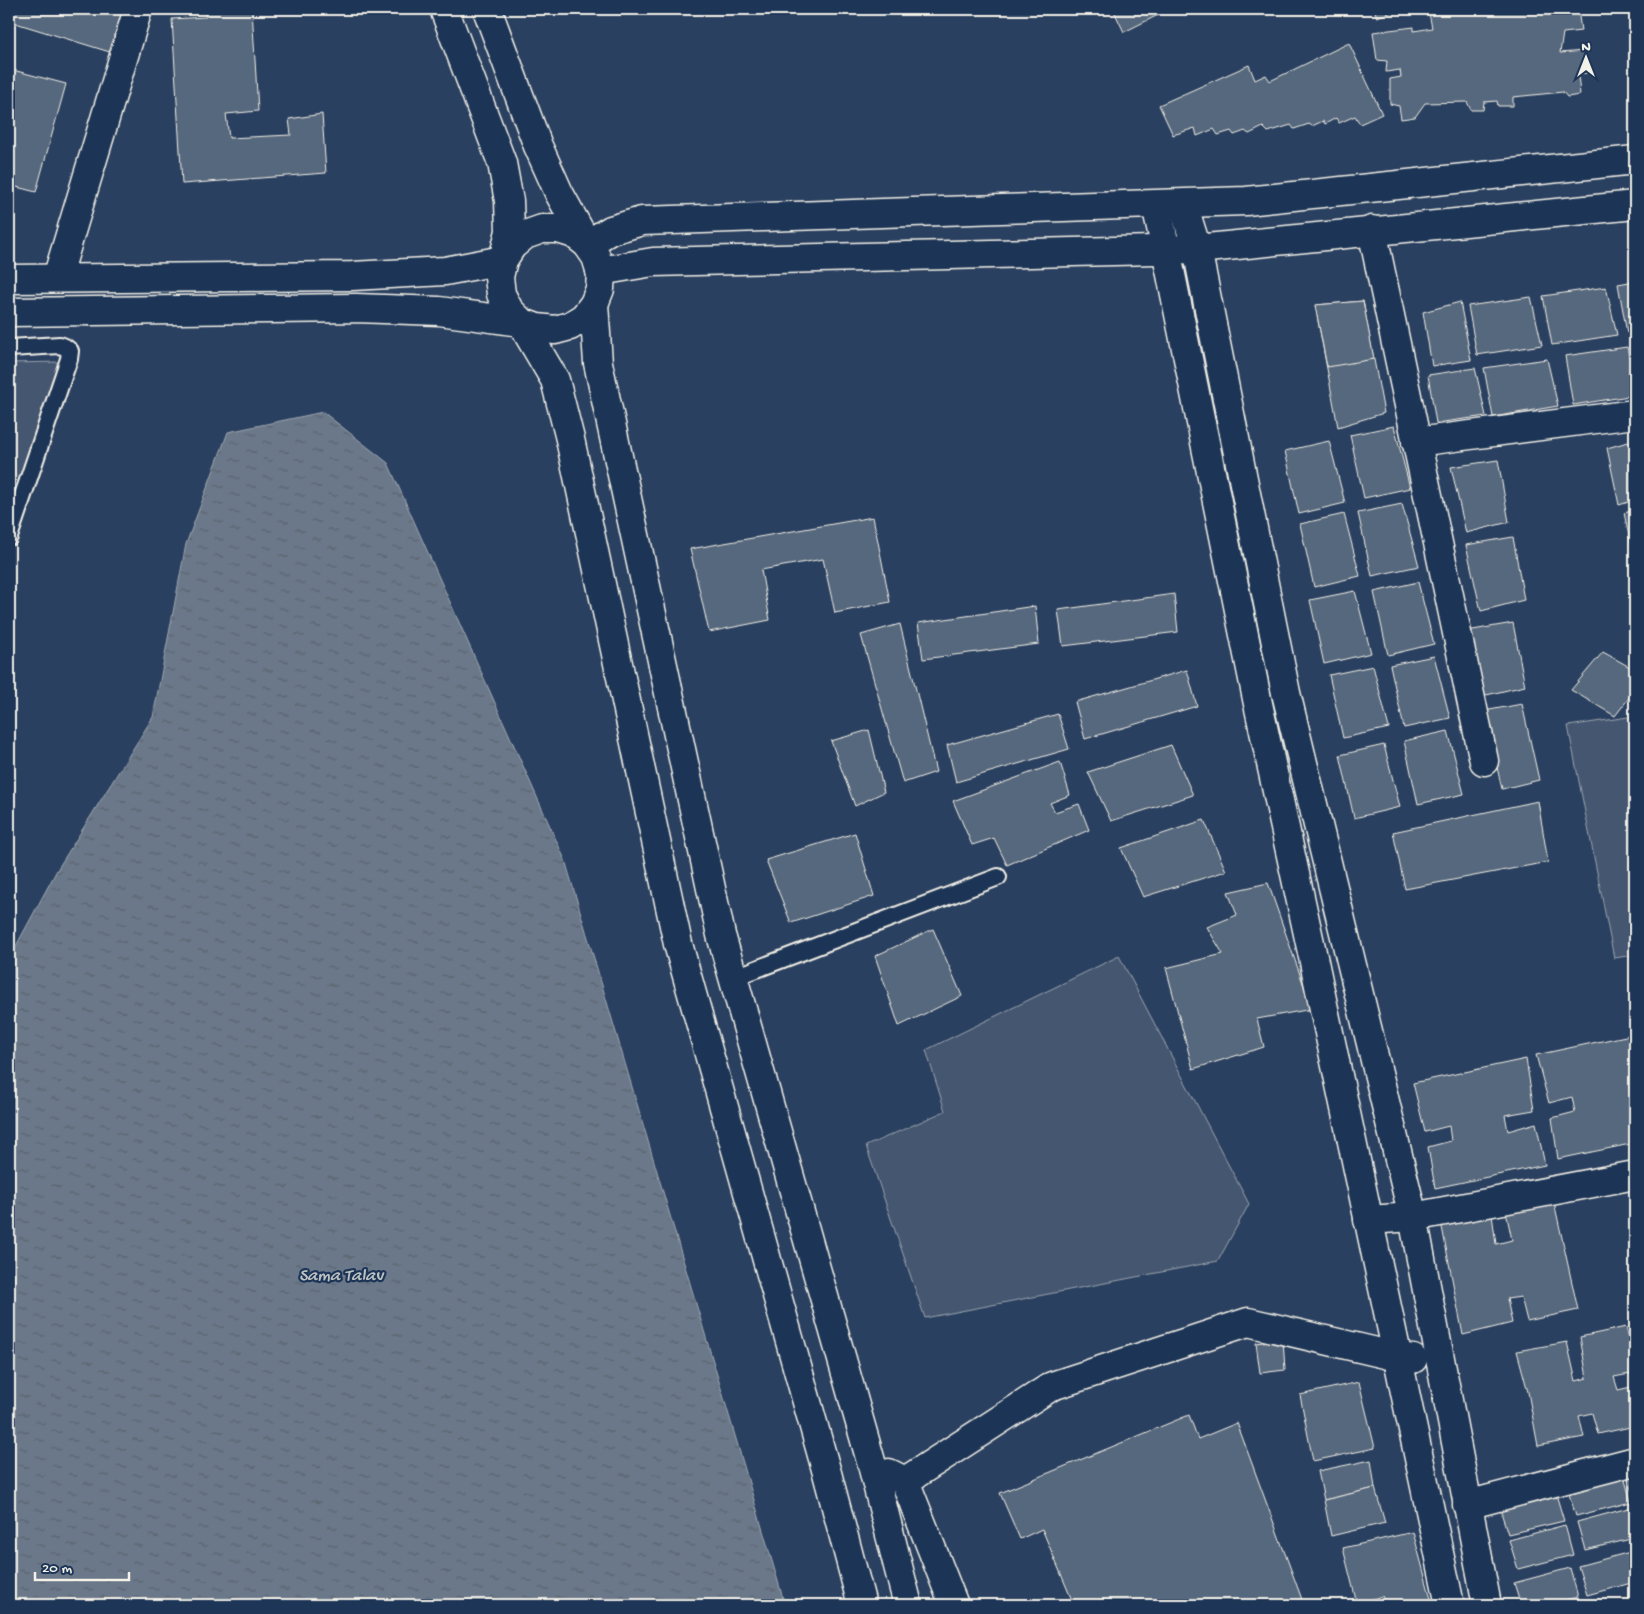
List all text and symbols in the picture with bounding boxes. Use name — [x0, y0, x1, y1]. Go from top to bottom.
north arrow — [1562, 32, 1612, 82]
text: N — [1581, 39, 1591, 56]
water label: Sama Talav — [299, 1266, 385, 1287]
scale bar — [35, 1549, 129, 1581]
text: 20 m — [42, 1560, 72, 1578]

